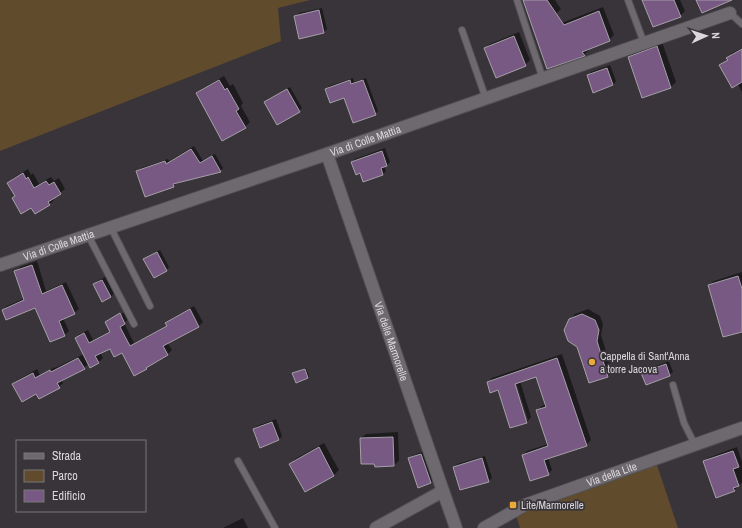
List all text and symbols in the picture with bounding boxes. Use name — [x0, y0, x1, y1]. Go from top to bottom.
north arrow — [686, 16, 726, 56]
text: N — [709, 32, 723, 39]
street label: Via di Colle Mattia — [328, 122, 403, 159]
street label: Via di Colle Mattia — [21, 227, 96, 264]
street label: Via delle Marmorelle — [371, 300, 412, 383]
place label: Cappella di Sant'Anna a torre Jacova — [600, 349, 689, 376]
marker: Cappella di Sant'Anna a torre Jacova — [587, 357, 597, 367]
legend — [16, 440, 146, 512]
text: Strada — [52, 448, 82, 464]
street label: Via della Lite — [585, 459, 639, 490]
text: Parco — [52, 468, 78, 484]
text: Edificio — [52, 488, 85, 504]
place label: Lite/Marmorelle — [521, 498, 584, 512]
marker: Lite/Marmorelle — [508, 500, 518, 510]

